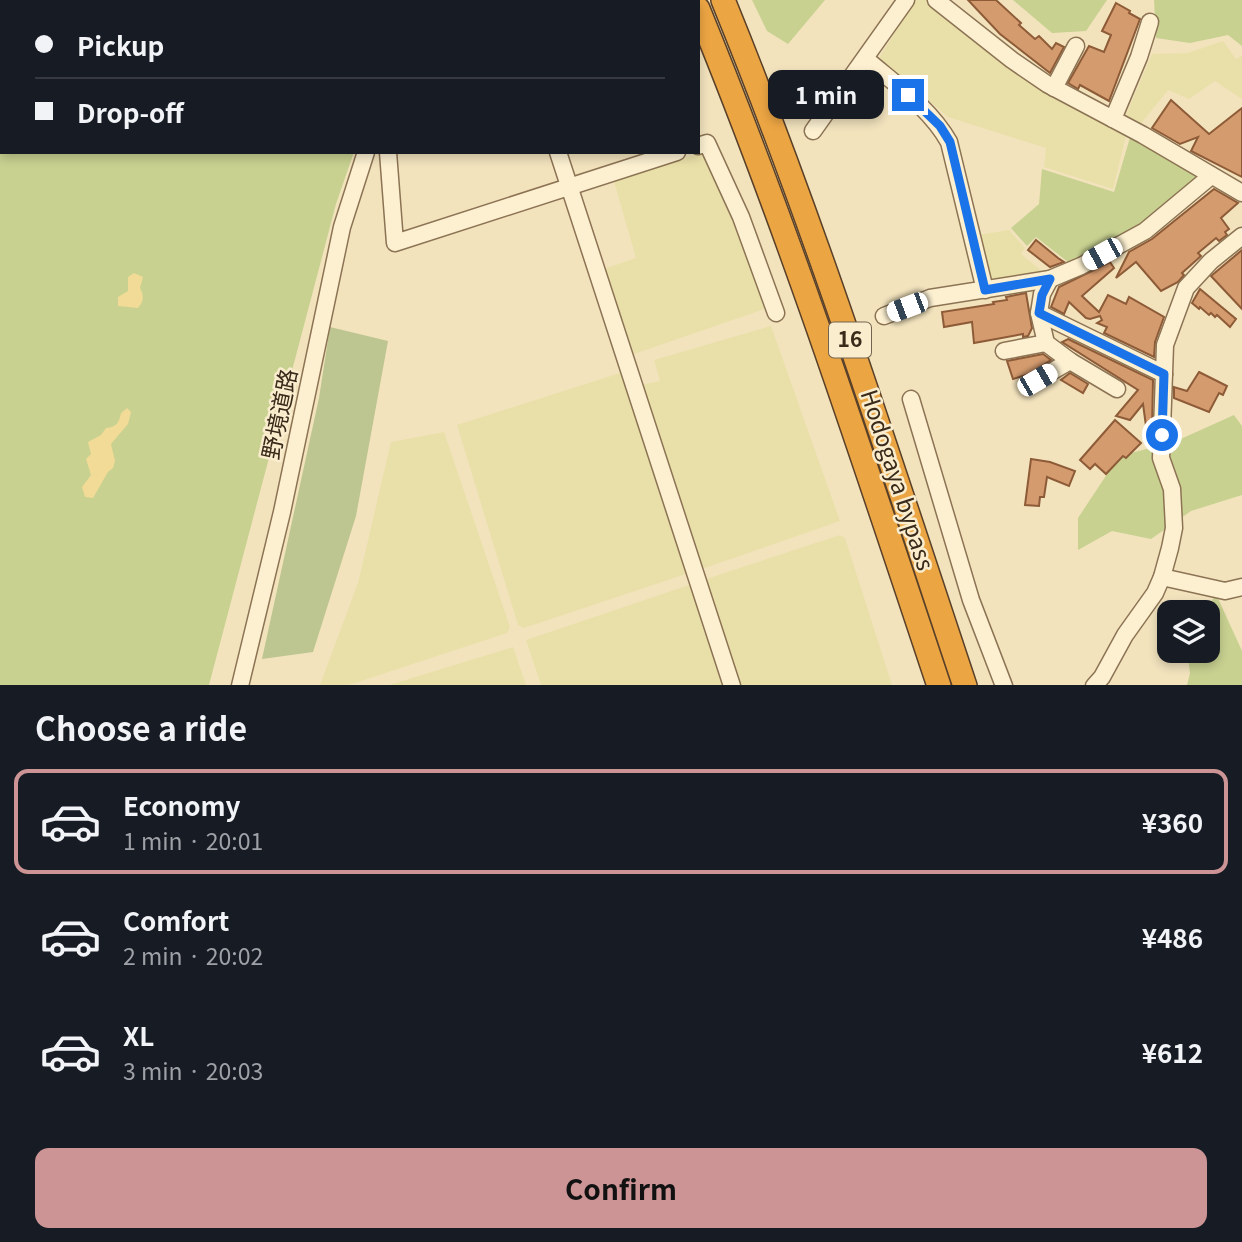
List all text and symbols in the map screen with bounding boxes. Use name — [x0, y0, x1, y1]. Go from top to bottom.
text: Pickup — [77, 26, 164, 63]
callout: 1 min — [768, 70, 884, 119]
text: 1 min — [795, 77, 857, 111]
route end — [892, 79, 924, 111]
text: Drop-off — [77, 93, 184, 130]
car — [1079, 235, 1126, 273]
car — [884, 290, 931, 324]
road number: 16 — [829, 322, 871, 358]
car — [1014, 360, 1061, 400]
street label: 野境道路 — [252, 365, 304, 462]
street label: Hodogaya bypass — [854, 385, 944, 574]
route start — [1146, 419, 1178, 451]
map controls — [1157, 600, 1220, 663]
button: layers — [1157, 600, 1220, 663]
text: Choose a ride — [35, 704, 247, 750]
text: Economy — [123, 786, 241, 823]
icon: car — [39, 790, 102, 853]
text: ¥360 — [1142, 803, 1203, 840]
text: 1 min · 20:01 — [123, 823, 263, 857]
text: Comfort — [123, 901, 229, 938]
icon: car — [39, 905, 102, 968]
text: ¥486 — [1142, 918, 1203, 955]
text: 2 min · 20:02 — [123, 938, 263, 972]
text: XL — [123, 1016, 154, 1053]
icon: car — [39, 1020, 102, 1083]
text: ¥612 — [1142, 1033, 1203, 1070]
text: 3 min · 20:03 — [123, 1053, 263, 1087]
button: Confirm — [35, 1148, 1207, 1228]

